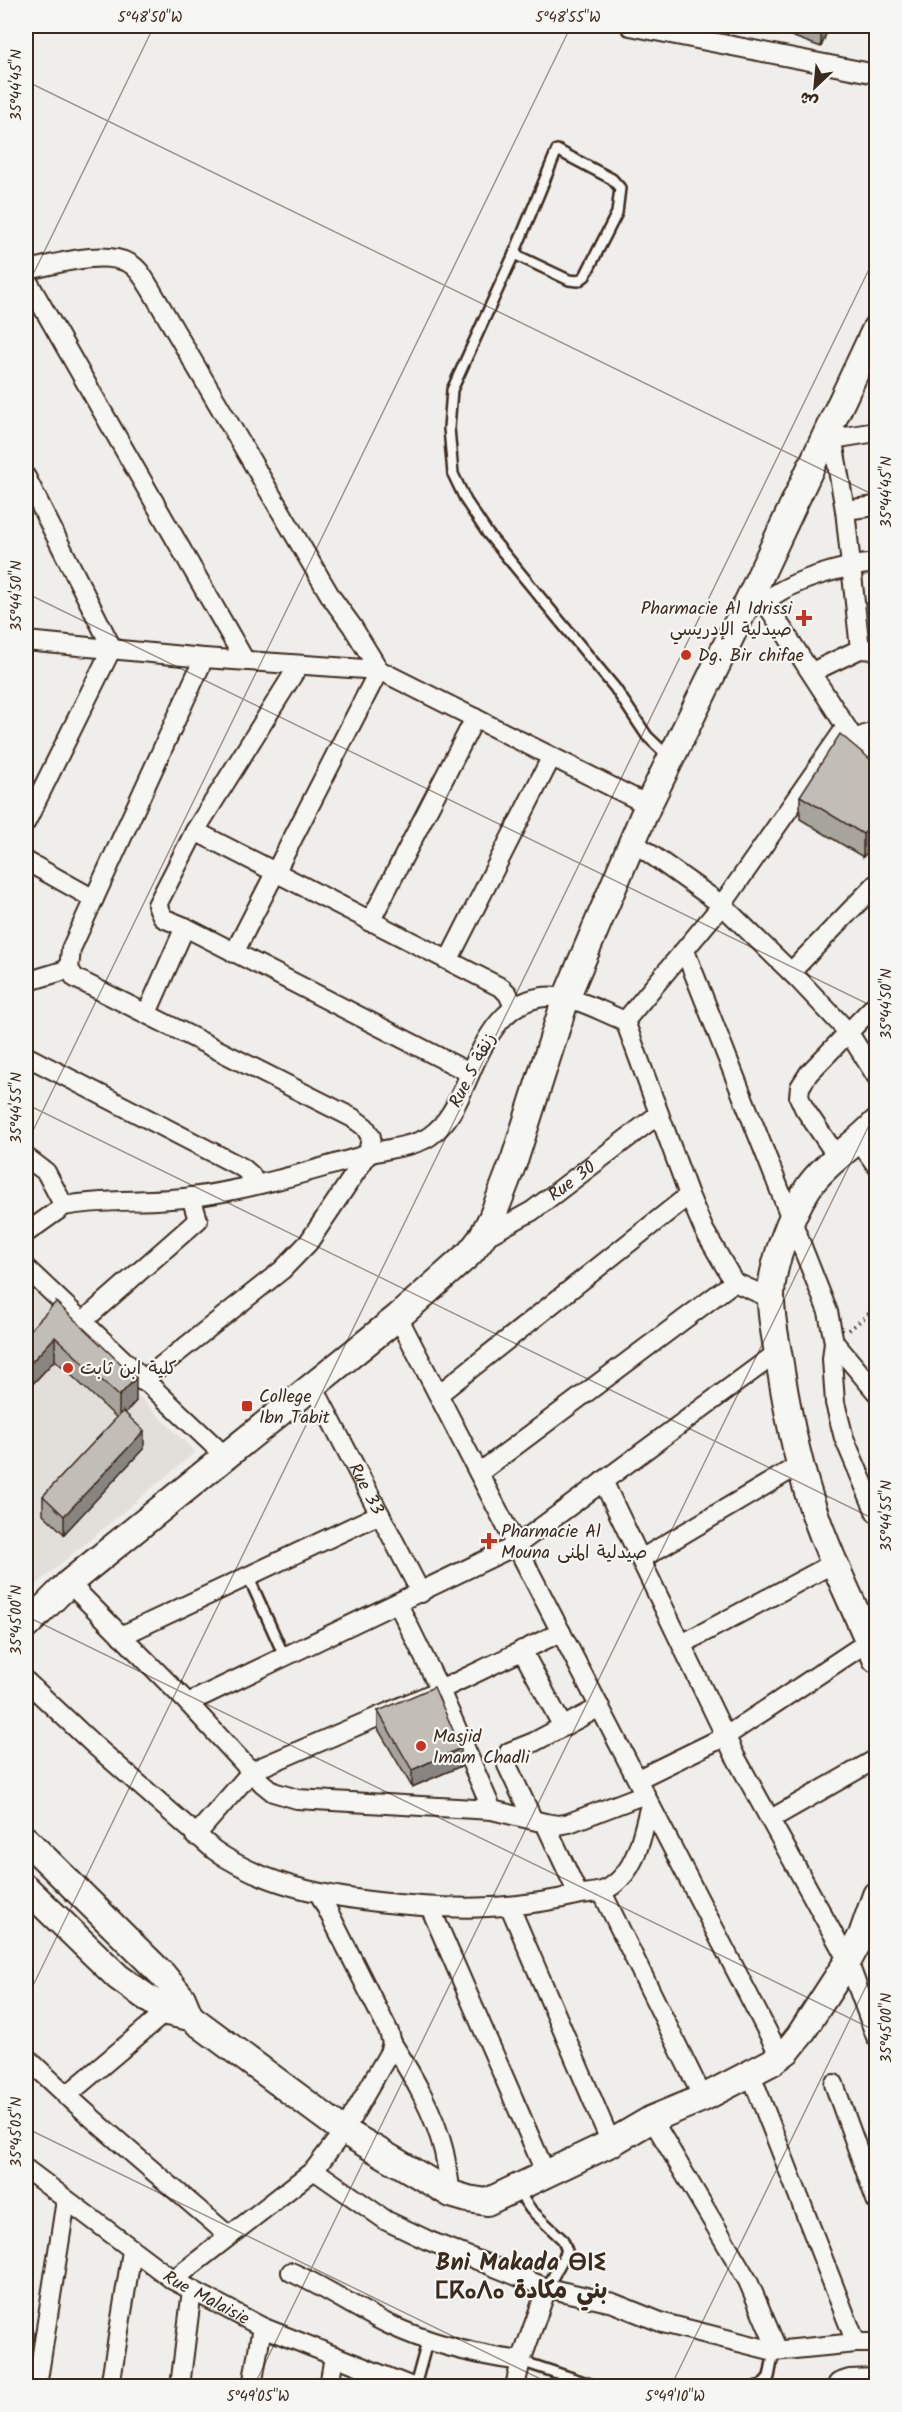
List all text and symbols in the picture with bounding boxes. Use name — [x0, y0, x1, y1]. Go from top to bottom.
text: 5°48'50"W — [118, 6, 183, 30]
text: 5°48'55"W — [535, 6, 601, 30]
text: 35°44'45"N — [5, 49, 29, 121]
north arrow — [785, 57, 845, 117]
text: ش — [796, 84, 822, 114]
text: 35°44'45"N — [875, 456, 899, 528]
text: 35°44'50"N — [5, 560, 29, 632]
place label: Pharmacie Al Idrissi صيدلية الإدريسي — [641, 595, 793, 645]
marker: Pharmacie Al Idrissi صيدلية الإدريسي — [797, 611, 811, 625]
place label: Dg. Bir chifae — [698, 642, 804, 671]
marker: Dg. Bir chifae — [679, 648, 693, 662]
text: 35°44'50"N — [875, 968, 899, 1040]
street label: Rue 5 زنقة — [442, 1028, 505, 1113]
text: 35°44'55"N — [5, 1072, 29, 1144]
street label: Rue 30 — [542, 1154, 603, 1210]
place label: كلية ابن ثابت — [80, 1355, 177, 1384]
marker: كلية ابن ثابت — [61, 1361, 75, 1375]
place label: College Ibn Tabit — [259, 1383, 331, 1433]
marker: College Ibn Tabit — [240, 1399, 254, 1413]
street label: Rue 33 — [340, 1458, 391, 1520]
text: 35°44'55"N — [875, 1480, 899, 1552]
place label: Pharmacie Al Mouna صيدلية المنى — [501, 1518, 647, 1568]
marker: Pharmacie Al Mouna صيدلية المنى — [482, 1534, 496, 1548]
text: 35°45'00"N — [5, 1585, 29, 1655]
place label: Masjid Imam Chadli — [433, 1723, 530, 1773]
marker: Masjid Imam Chadli — [414, 1739, 428, 1753]
text: 35°45'00"N — [875, 1993, 899, 2063]
text: 35°45'05"N — [5, 2097, 29, 2167]
district label: Bni Makada ⴱⵏⵉ ⵎⴽⴰⴷⴰ بني مكادة — [435, 2244, 607, 2311]
street label: Rue Malaisie — [156, 2264, 254, 2334]
text: 5°49'05"W — [226, 2385, 290, 2409]
text: 5°49'10"W — [645, 2385, 705, 2409]

